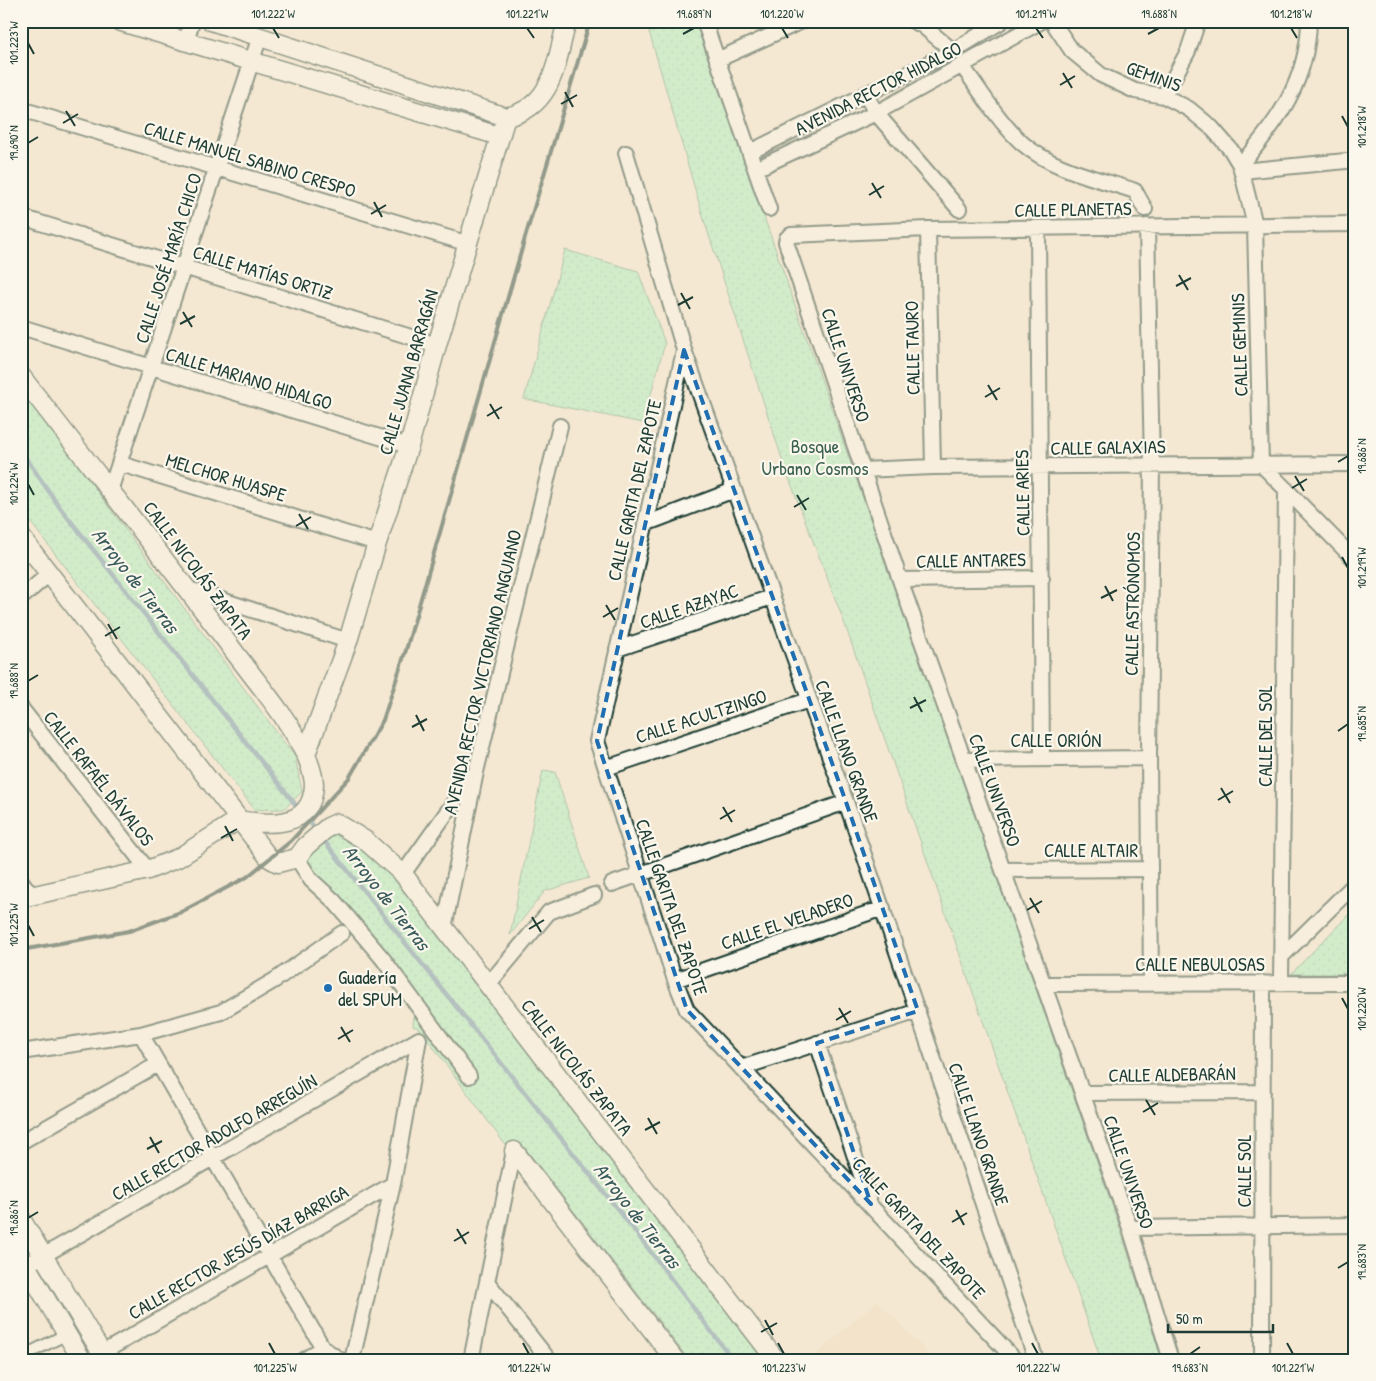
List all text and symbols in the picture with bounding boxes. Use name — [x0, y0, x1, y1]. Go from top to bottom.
text: 101.222°W — [251, 5, 295, 22]
text: 101.221°W — [506, 5, 549, 22]
text: 19.689°N — [677, 5, 711, 22]
text: 101.220°W — [760, 5, 804, 22]
text: 101.219°W — [1015, 5, 1057, 22]
text: 19.688°N — [1141, 5, 1177, 22]
text: 101.218°W — [1270, 5, 1313, 22]
text: 101.223°W — [5, 21, 22, 65]
street label: AVENIDA RECTOR HIDALGO — [790, 35, 966, 141]
street label: GEMINIS — [1123, 54, 1185, 98]
text: 101.218°W — [1353, 105, 1370, 148]
street label: CALLE MANUEL SABINO CRESPO — [141, 114, 359, 204]
text: 19.690°N — [5, 125, 22, 161]
street label: CALLE JOSÉ MARÍA CHICO — [128, 169, 208, 347]
street label: CALLE PLANETAS — [1014, 195, 1132, 223]
street label: CALLE MATÍAS ORTIZ — [190, 238, 337, 306]
street label: CALLE JUANA BARRAGÁN — [372, 286, 444, 458]
street label: CALLE GEMINIS — [1224, 293, 1254, 397]
street label: CALLE TAURO — [898, 301, 926, 395]
street label: CALLE UNIVERSO — [815, 305, 877, 425]
street label: CALLE MARIANO HIDALGO — [162, 340, 336, 416]
street label: CALLE GARITA DEL ZAPOTE — [600, 396, 668, 583]
park label: Bosque Urbano Cosmos — [762, 433, 868, 481]
street label: CALLE GALAXIAS — [1050, 433, 1166, 461]
text: 19.686°N — [1353, 438, 1370, 474]
street label: MELCHOR HUASPE — [163, 446, 290, 508]
street label: CALLE ARIES — [1008, 449, 1036, 536]
text: 101.224°W — [5, 462, 22, 505]
street label: CALLE NICOLÁS ZAPATA — [137, 495, 259, 645]
water label: Arroyo de Tierras — [85, 521, 187, 641]
street label: AVENIDA RECTOR VICTORIANO ANGUIANO — [437, 527, 527, 817]
street label: CALLE ASTRÓNOMOS — [1118, 532, 1146, 676]
street label: CALLE ANTARES — [916, 546, 1026, 574]
text: 101.219°W — [1353, 547, 1370, 589]
street label: CALLE AZAYAC — [636, 577, 742, 635]
text: 19.688°N — [5, 663, 22, 699]
street label: CALLE LLANO GRANDE — [809, 676, 885, 826]
street label: CALLE ACULTZINGO — [632, 683, 770, 749]
street label: CALLE DEL SOL — [1252, 685, 1278, 787]
street label: CALLE RAFAÉL DÁVALOS — [38, 705, 160, 851]
text: 19.685°N — [1353, 706, 1370, 742]
street label: CALLE ORIÓN — [1011, 727, 1101, 753]
street label: CALLE UNIVERSO — [963, 730, 1027, 850]
street label: CALLE GARITA DEL ZAPOTE — [630, 815, 715, 999]
street label: CALLE ALTAIR — [1044, 837, 1138, 863]
water label: Arroyo de Tierras — [336, 838, 438, 958]
street label: CALLE EL VELADERO — [717, 886, 857, 956]
text: 101.225°W — [5, 903, 22, 947]
street label: CALLE NEBULOSAS — [1135, 951, 1265, 977]
place label: Guadería del SPUM — [338, 964, 402, 1012]
marker: Guadería del SPUM — [322, 982, 334, 994]
text: 101.220°W — [1353, 987, 1370, 1031]
street label: CALLE NICOLÁS ZAPATA — [515, 993, 639, 1141]
street label: CALLE LLANO GRANDE — [942, 1059, 1016, 1210]
street label: CALLE ALDEBARÁN — [1108, 1060, 1236, 1088]
street label: CALLE RECTOR ADOLFO ARREGUÍN — [106, 1067, 322, 1207]
street label: CALLE UNIVERSO — [1097, 1112, 1161, 1232]
street label: CALLE SOL — [1231, 1135, 1257, 1207]
street label: CALLE GARITA DEL ZAPOTE — [846, 1151, 992, 1305]
water label: Arroyo de Tierras — [587, 1156, 689, 1276]
street label: CALLE RECTOR JESÚS DÍAZ BARRIGA — [123, 1178, 353, 1326]
text: 19.686°N — [5, 1200, 22, 1236]
text: 19.683°N — [1353, 1244, 1370, 1280]
scale bar — [1168, 1301, 1274, 1333]
text: 50 m — [1176, 1308, 1203, 1329]
text: 101.225°W — [253, 1359, 297, 1376]
text: 101.224°W — [508, 1359, 551, 1376]
text: 101.223°W — [762, 1359, 806, 1376]
text: 101.222°W — [1016, 1359, 1060, 1376]
text: 19.683°N — [1172, 1359, 1208, 1376]
text: 101.221°W — [1272, 1359, 1315, 1376]

